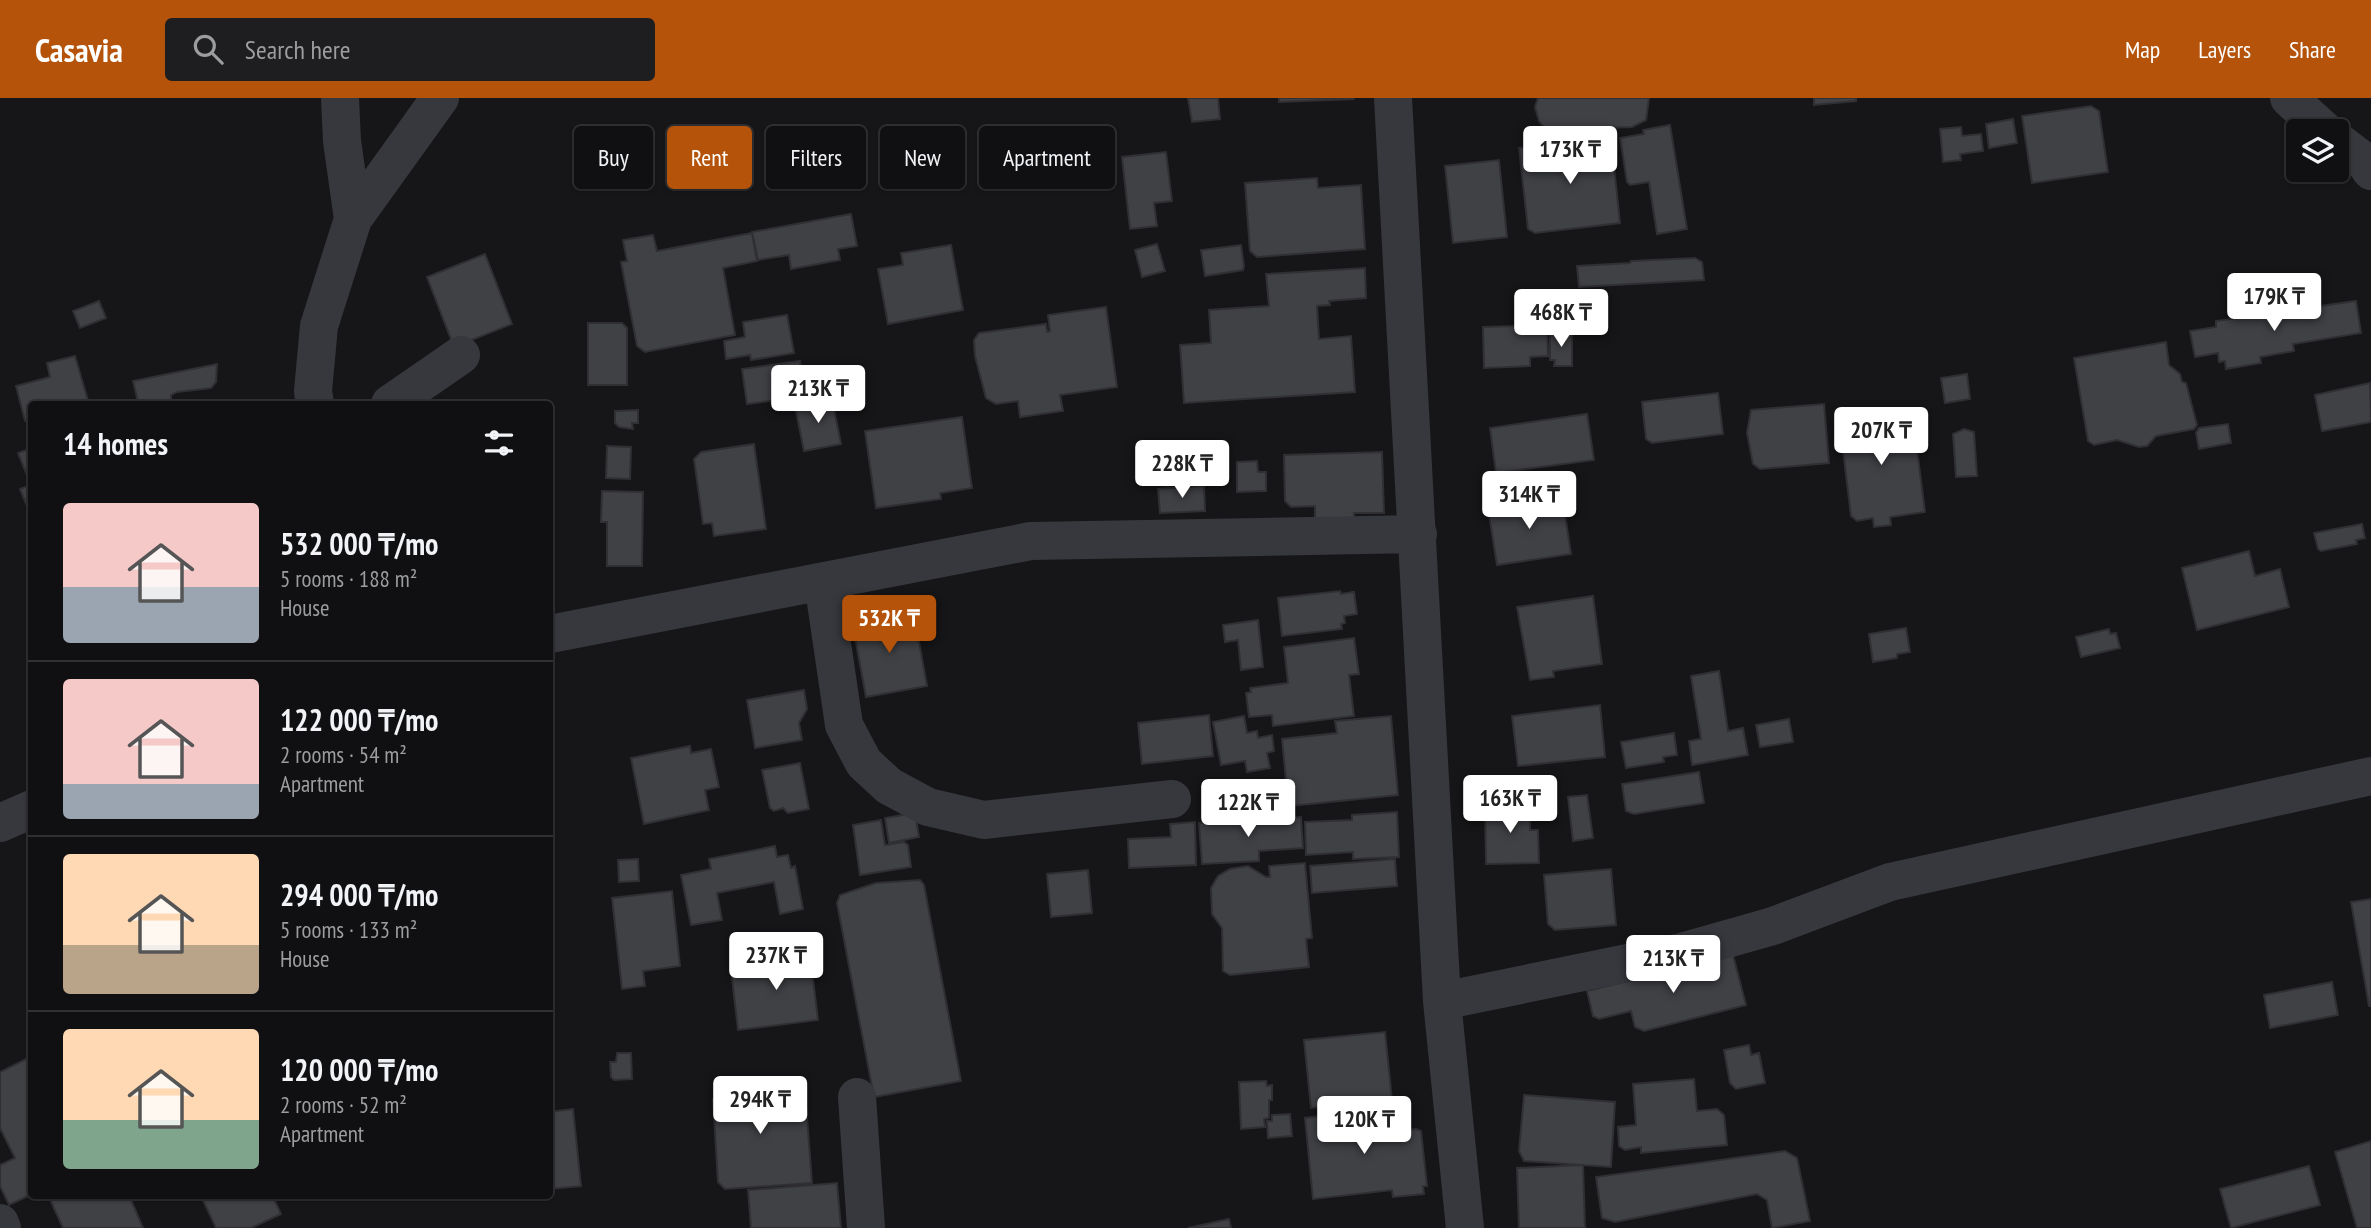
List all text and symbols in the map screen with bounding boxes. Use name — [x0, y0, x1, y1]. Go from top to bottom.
search box — [165, 18, 655, 81]
text: Casavia — [35, 28, 123, 71]
icon: search — [189, 30, 227, 68]
text: Search here — [245, 33, 351, 66]
text: Map — [2125, 34, 2160, 65]
text: Layers — [2198, 34, 2251, 65]
text: Share — [2289, 34, 2336, 65]
map controls — [2286, 119, 2349, 182]
button: layers — [2286, 119, 2349, 182]
chip: Buy — [574, 126, 653, 189]
chip: Rent — [667, 126, 752, 189]
chip: Filters — [766, 126, 866, 189]
chip: New — [880, 126, 965, 189]
chip: Apartment — [979, 126, 1115, 189]
pin: 173K ₸ — [1513, 126, 1627, 186]
text: 173K ₸ — [1539, 134, 1601, 163]
pin: 179K ₸ — [2217, 274, 2331, 333]
text: 179K ₸ — [2243, 281, 2305, 310]
pin: 468K ₸ — [1504, 289, 1618, 349]
text: 468K ₸ — [1530, 297, 1592, 326]
pin: 213K ₸ — [761, 366, 875, 425]
text: 213K ₸ — [787, 373, 849, 402]
pin: 207K ₸ — [1824, 408, 1938, 467]
text: 207K ₸ — [1850, 415, 1912, 444]
text: 14 homes — [63, 424, 168, 463]
icon: filters — [480, 424, 518, 462]
pin: 228K ₸ — [1125, 440, 1239, 500]
text: 228K ₸ — [1151, 448, 1213, 477]
pin: 314K ₸ — [1472, 472, 1586, 531]
text: 314K ₸ — [1498, 479, 1560, 508]
text: 532 000 ₸/mo — [280, 524, 438, 563]
icon: home — [119, 531, 203, 615]
text: 5 rooms · 188 m² — [280, 564, 417, 593]
text: House — [280, 593, 330, 622]
pin: 532K ₸ — [832, 596, 946, 655]
text: 532K ₸ — [858, 603, 920, 632]
text: 122 000 ₸/mo — [280, 700, 438, 739]
icon: home — [119, 707, 203, 791]
text: 2 rooms · 54 m² — [280, 740, 407, 769]
text: Apartment — [280, 769, 364, 798]
pin: 163K ₸ — [1453, 776, 1567, 835]
pin: 122K ₸ — [1191, 780, 1305, 839]
text: 163K ₸ — [1479, 783, 1541, 812]
text: 122K ₸ — [1217, 787, 1279, 816]
text: 294 000 ₸/mo — [280, 875, 438, 914]
icon: home — [119, 882, 203, 966]
text: 5 rooms · 133 m² — [280, 915, 417, 944]
pin: 237K ₸ — [719, 932, 833, 992]
pin: 213K ₸ — [1616, 936, 1730, 995]
text: 237K ₸ — [745, 940, 807, 969]
text: 213K ₸ — [1642, 943, 1704, 972]
text: House — [280, 944, 330, 973]
text: 120 000 ₸/mo — [280, 1050, 438, 1089]
icon: home — [119, 1057, 203, 1141]
pin: 294K ₸ — [703, 1076, 817, 1136]
text: 294K ₸ — [729, 1084, 791, 1113]
text: 2 rooms · 52 m² — [280, 1090, 407, 1119]
pin: 120K ₸ — [1307, 1096, 1421, 1156]
text: 120K ₸ — [1333, 1104, 1395, 1133]
text: Apartment — [280, 1119, 364, 1148]

